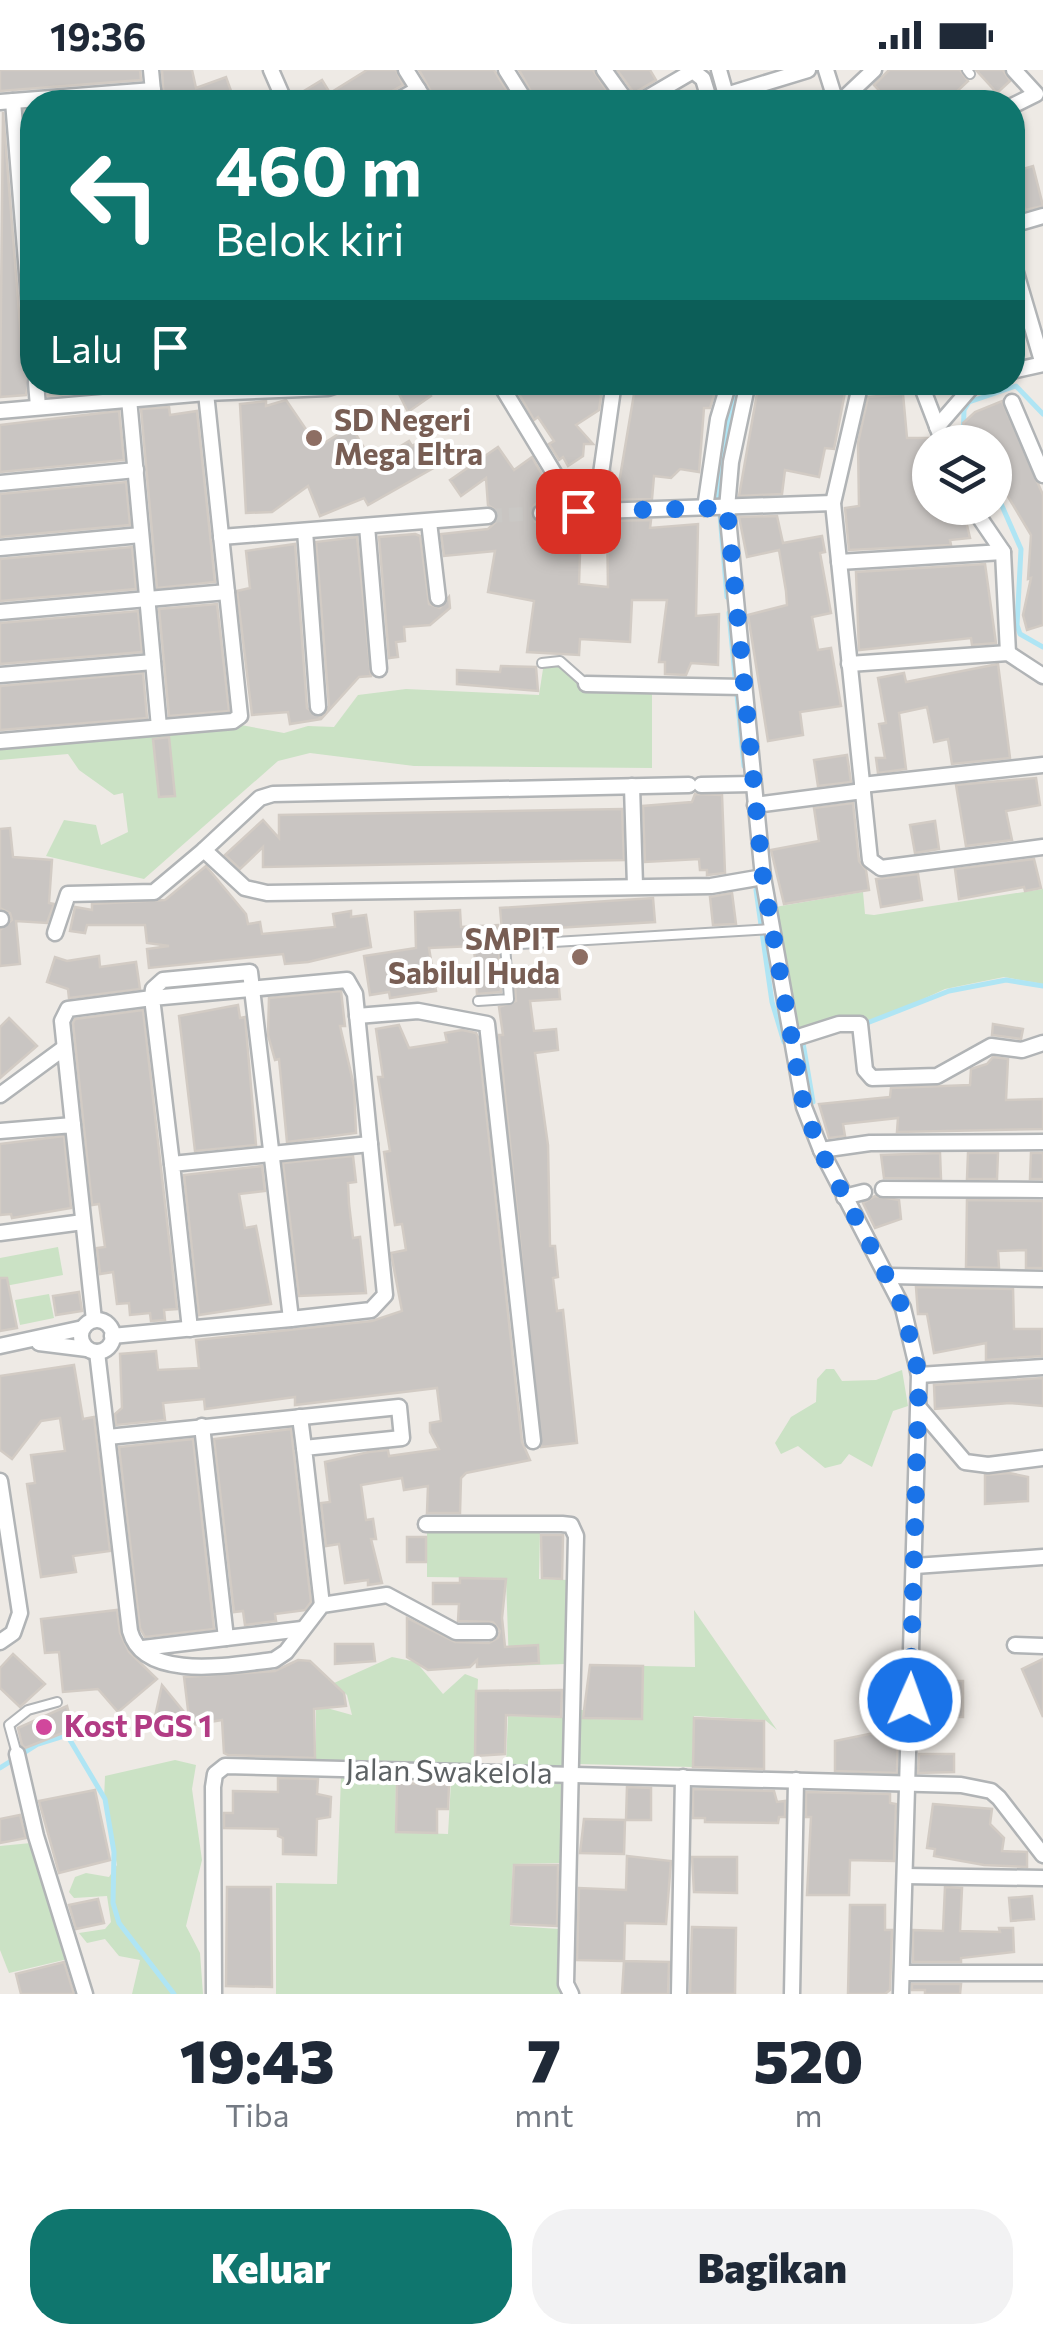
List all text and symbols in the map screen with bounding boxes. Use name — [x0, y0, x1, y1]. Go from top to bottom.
text: 19:36 — [50, 12, 146, 59]
text: 460 m — [215, 125, 422, 210]
icon: left — [50, 130, 180, 260]
text: Belok kiri — [215, 210, 405, 265]
icon: arrive — [143, 320, 198, 375]
text: Lalu — [50, 324, 123, 371]
place label: SD Negeri Mega Eltra — [334, 400, 483, 471]
map controls — [912, 425, 1012, 525]
button: layers — [912, 425, 1012, 525]
marker: SD Negeri Mega Eltra — [303, 427, 325, 449]
pin — [536, 469, 621, 554]
icon: arrive — [551, 484, 606, 539]
place label: SMPIT Sabilul Huda — [388, 919, 560, 990]
marker: SMPIT Sabilul Huda — [569, 946, 591, 968]
position arrow — [858, 1648, 962, 1752]
place label: Kost PGS 1 — [64, 1706, 212, 1743]
marker: Kost PGS 1 — [33, 1716, 55, 1738]
street label: Jalan Swakelola — [345, 1749, 553, 1790]
text: 19:43 — [180, 2022, 335, 2095]
text: 7 — [527, 2022, 561, 2095]
text: 520 — [754, 2022, 863, 2095]
text: Tiba — [225, 2094, 289, 2134]
text: mnt — [514, 2094, 574, 2134]
text: m — [794, 2094, 822, 2134]
button: Keluar — [30, 2209, 512, 2324]
button: Bagikan — [532, 2209, 1013, 2324]

